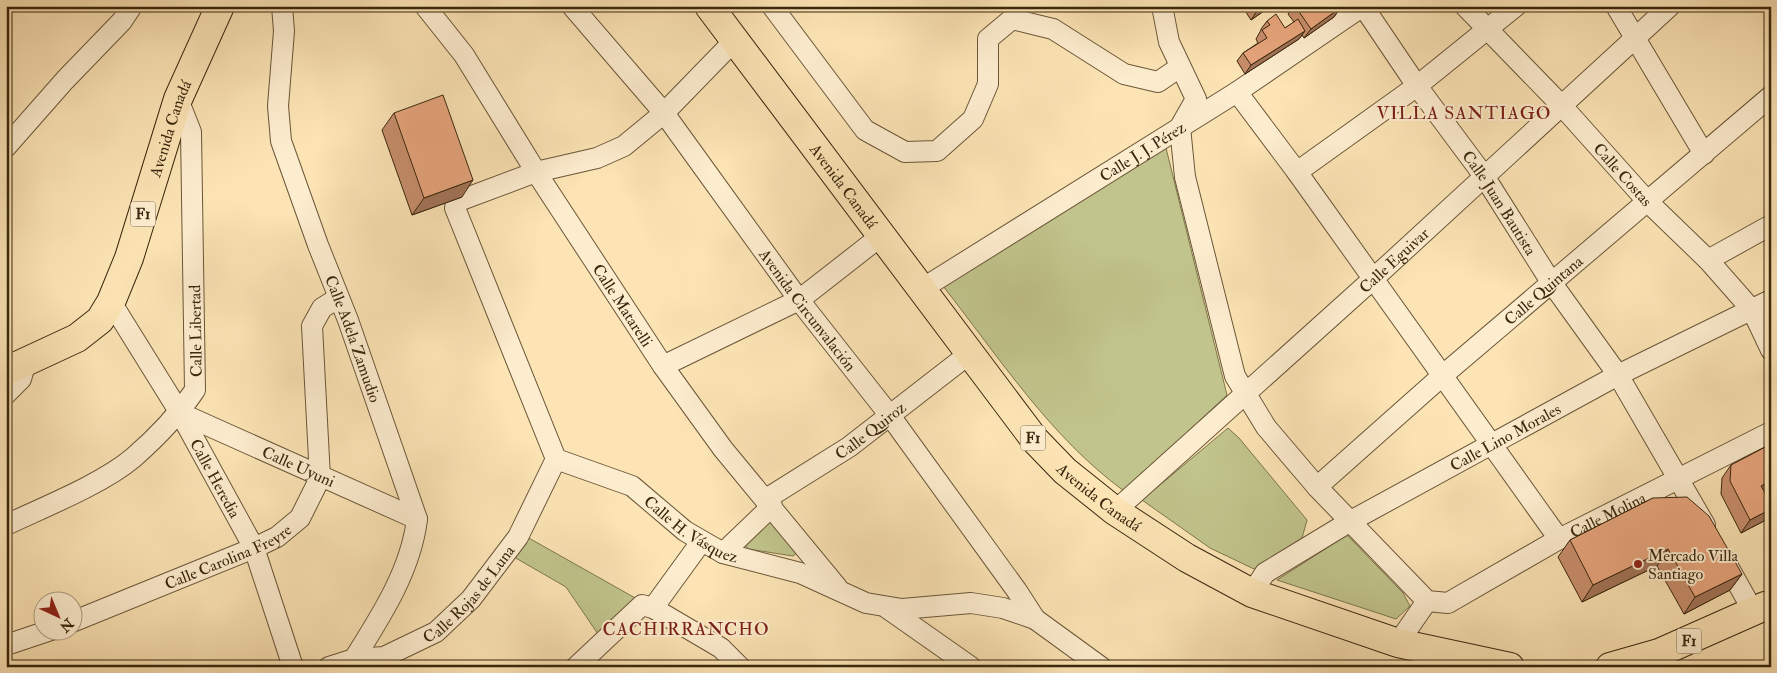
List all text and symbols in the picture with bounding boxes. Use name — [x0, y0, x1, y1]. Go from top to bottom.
street label: Avenida Canadá — [145, 77, 196, 181]
district label: VILLA SANTIAGO — [1377, 102, 1551, 125]
street label: Calle J. J. Pérez — [1096, 118, 1190, 186]
street label: Avenida Canadá — [804, 139, 882, 233]
street label: Calle Costas — [1589, 139, 1656, 211]
street label: Calle Juan Bautista — [1458, 147, 1541, 260]
road number: F1 — [130, 202, 156, 226]
street label: Calle Eguivar — [1355, 224, 1433, 298]
street label: Avenida Circunvalación — [754, 244, 860, 376]
street label: Calle Quintana — [1500, 251, 1588, 330]
street label: Calle Matarelli — [588, 260, 657, 351]
street label: Calle Adela Zamudio — [320, 272, 385, 406]
street label: Calle Libertad — [185, 285, 207, 377]
street label: Calle Quiroz — [832, 397, 910, 464]
street label: Calle Lino Morales — [1447, 399, 1564, 476]
road number: F1 — [1020, 426, 1046, 450]
street label: Calle Heredia — [185, 435, 245, 522]
street label: Calle Uyuni — [259, 442, 338, 492]
street label: Avenida Canadá — [1051, 459, 1145, 537]
street label: Calle Molina — [1567, 488, 1650, 543]
street label: Calle H. Vásquez — [640, 492, 740, 567]
street label: Calle Carolina Freyre — [162, 520, 296, 594]
street label: Calle Rojas de Luna — [420, 541, 520, 648]
place label: Mercado Villa Santiago — [1648, 546, 1738, 584]
marker: Mercado Villa Santiago — [1632, 558, 1644, 570]
north arrow — [32, 590, 82, 640]
text: N — [56, 614, 78, 636]
district label: CACHIRRANCHO — [602, 618, 770, 641]
road number: F1 — [1676, 628, 1702, 654]

